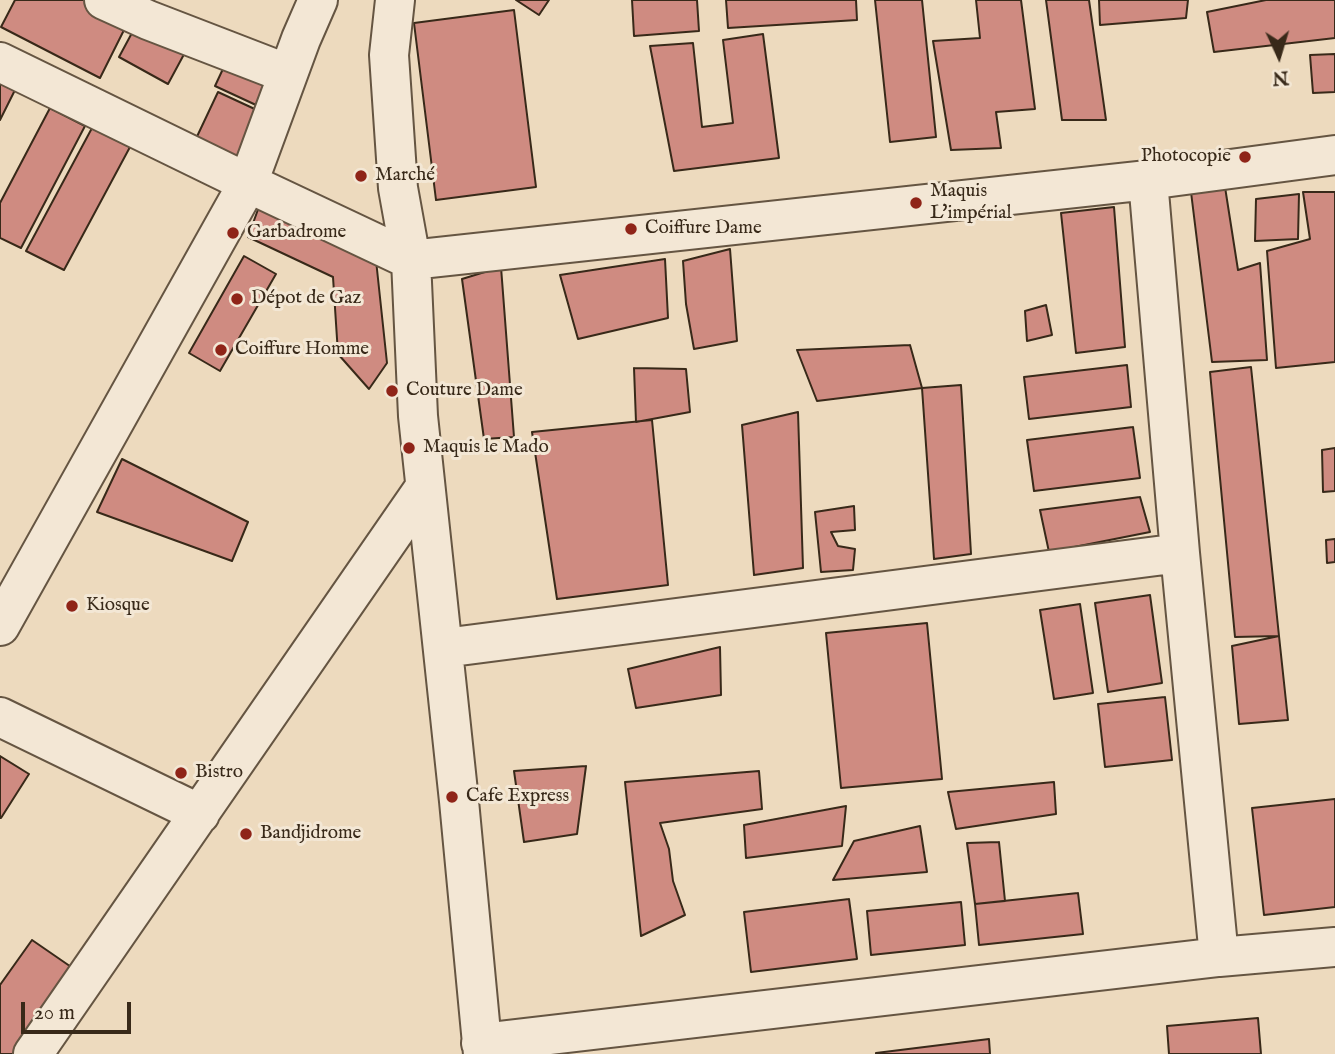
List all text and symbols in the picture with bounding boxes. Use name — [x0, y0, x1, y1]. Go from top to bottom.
north arrow — [1244, 21, 1314, 91]
text: N — [1271, 64, 1290, 89]
place label: Photocopie — [1141, 146, 1231, 168]
marker: Photocopie — [1237, 149, 1253, 165]
place label: Marché — [375, 165, 435, 187]
marker: Marché — [353, 168, 369, 184]
place label: Maquis L'impérial — [930, 181, 1012, 225]
marker: Maquis L'impérial — [908, 195, 924, 211]
place label: Coiffure Dame — [645, 218, 762, 240]
marker: Coiffure Dame — [623, 221, 639, 237]
place label: Garbadrome — [247, 222, 346, 244]
marker: Garbadrome — [225, 225, 241, 241]
place label: Dépot de Gaz — [251, 288, 361, 310]
marker: Dépot de Gaz — [229, 291, 245, 307]
place label: Coiffure Homme — [235, 339, 369, 361]
marker: Coiffure Homme — [213, 342, 229, 358]
place label: Couture Dame — [406, 380, 523, 402]
marker: Couture Dame — [384, 383, 400, 399]
place label: Maquis le Mado — [423, 437, 549, 459]
marker: Maquis le Mado — [401, 440, 417, 456]
place label: Kiosque — [86, 595, 150, 617]
marker: Kiosque — [64, 598, 80, 614]
place label: Bistro — [195, 762, 243, 784]
marker: Bistro — [173, 765, 189, 781]
place label: Cafe Express — [466, 786, 569, 808]
marker: Cafe Express — [444, 789, 460, 805]
place label: Bandjidrome — [260, 823, 361, 845]
marker: Bandjidrome — [238, 826, 254, 842]
scale bar — [24, 988, 135, 1032]
text: 20 m — [34, 1000, 75, 1027]

